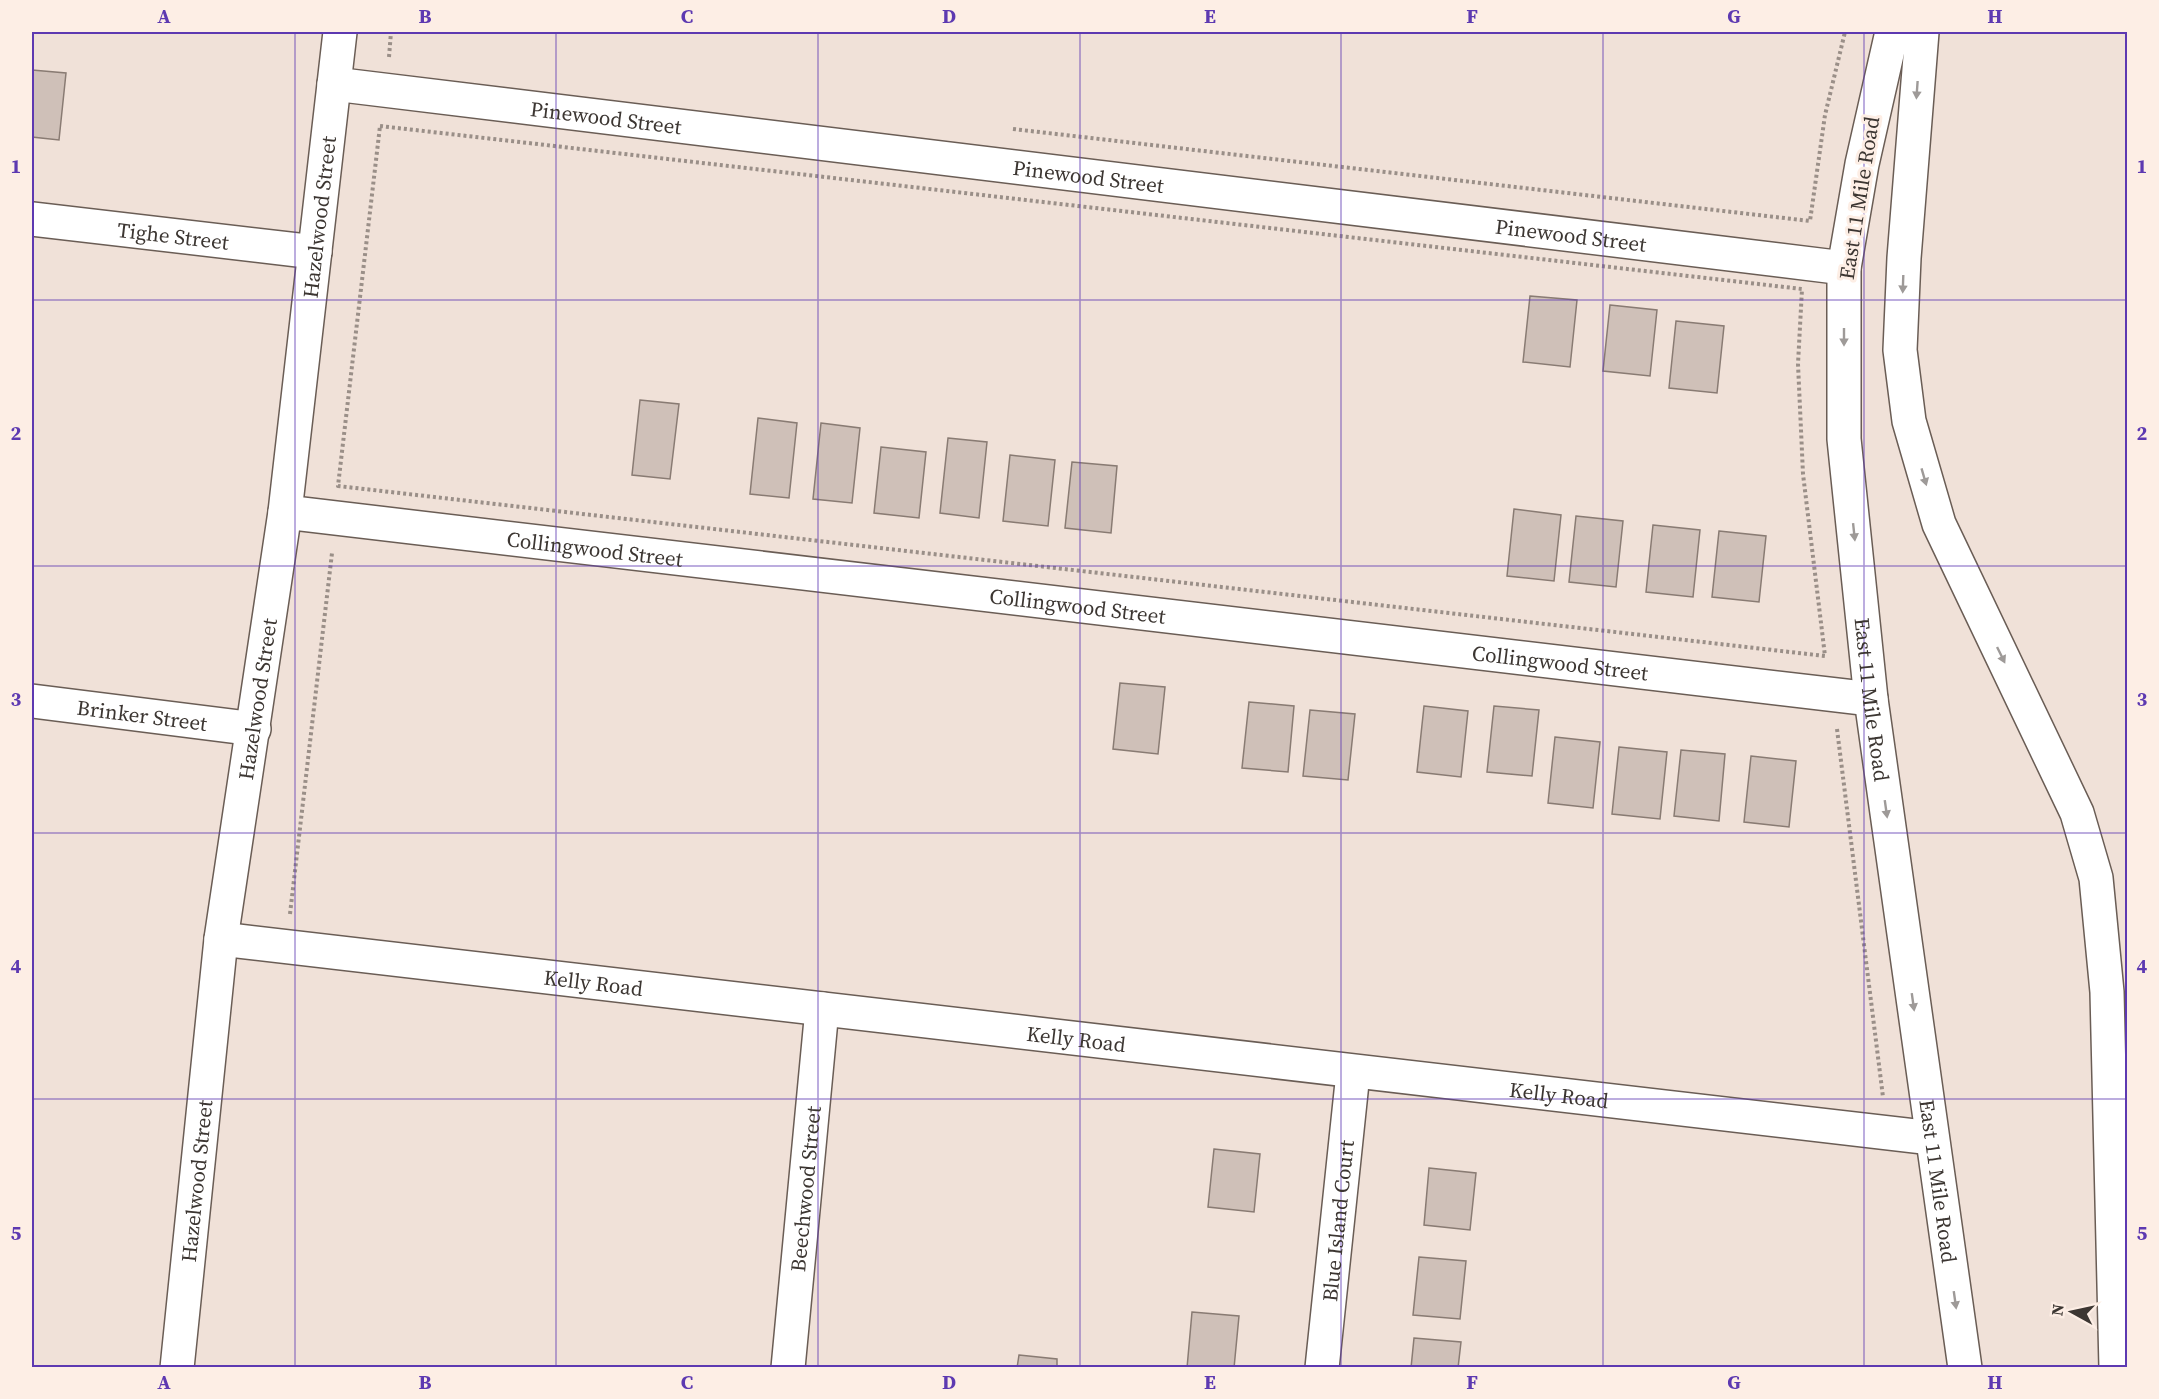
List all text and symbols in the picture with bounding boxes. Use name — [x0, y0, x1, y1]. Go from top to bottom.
text: A — [157, 2, 171, 30]
text: B — [418, 2, 432, 30]
text: C — [681, 2, 693, 30]
text: D — [942, 2, 956, 30]
text: E — [1204, 2, 1216, 30]
text: F — [1466, 2, 1478, 30]
text: G — [1727, 2, 1741, 30]
text: H — [1987, 2, 2003, 30]
one-way arrow — [1912, 80, 1921, 99]
street label: Pinewood Street — [529, 94, 683, 141]
street label: East 11 Mile Road — [1832, 114, 1886, 282]
street label: Hazelwood Street — [295, 134, 343, 299]
text: 1 — [11, 152, 21, 180]
street label: Pinewood Street — [1011, 152, 1166, 200]
text: 1 — [2137, 152, 2147, 180]
street label: Pinewood Street — [1494, 211, 1648, 258]
street label: Tighe Street — [116, 215, 231, 256]
one-way arrow — [1898, 275, 1907, 294]
one-way arrow — [1839, 328, 1849, 347]
text: 2 — [11, 419, 22, 447]
text: 2 — [2137, 419, 2148, 447]
one-way arrow — [1920, 468, 1929, 486]
one-way arrow — [1849, 522, 1859, 541]
street label: Collingwood Street — [505, 524, 685, 573]
street label: Collingwood Street — [988, 581, 1167, 630]
street label: Hazelwood Street — [231, 616, 283, 782]
street label: East 11 Mile Road — [1848, 616, 1897, 783]
street label: Collingwood Street — [1471, 638, 1650, 687]
one-way arrow — [1997, 647, 2006, 664]
text: 3 — [11, 685, 22, 713]
text: 3 — [2137, 685, 2148, 713]
street label: Brinker Street — [75, 692, 209, 737]
one-way arrow — [1882, 799, 1891, 818]
text: 4 — [11, 952, 22, 980]
text: 4 — [2137, 952, 2148, 980]
street label: Kelly Road — [542, 962, 645, 1002]
one-way arrow — [1908, 992, 1918, 1011]
street label: Kelly Road — [1025, 1018, 1128, 1059]
street label: Kelly Road — [1508, 1074, 1610, 1115]
street label: East 11 Mile Road — [1913, 1097, 1965, 1265]
street label: Hazelwood Street — [173, 1098, 219, 1263]
street label: Beechwood Street — [783, 1104, 827, 1273]
street label: Blue Island Court — [1315, 1138, 1360, 1303]
text: 5 — [11, 1219, 22, 1247]
text: 5 — [2137, 1219, 2148, 1247]
north arrow — [2042, 1282, 2102, 1342]
one-way arrow — [1951, 1291, 1960, 1310]
text: N — [2045, 1302, 2069, 1317]
text: A — [157, 1368, 171, 1396]
text: B — [418, 1368, 432, 1396]
text: C — [681, 1368, 693, 1396]
text: D — [942, 1368, 956, 1396]
text: E — [1204, 1368, 1216, 1396]
text: F — [1466, 1368, 1478, 1396]
text: G — [1727, 1368, 1741, 1396]
text: H — [1987, 1368, 2003, 1396]

